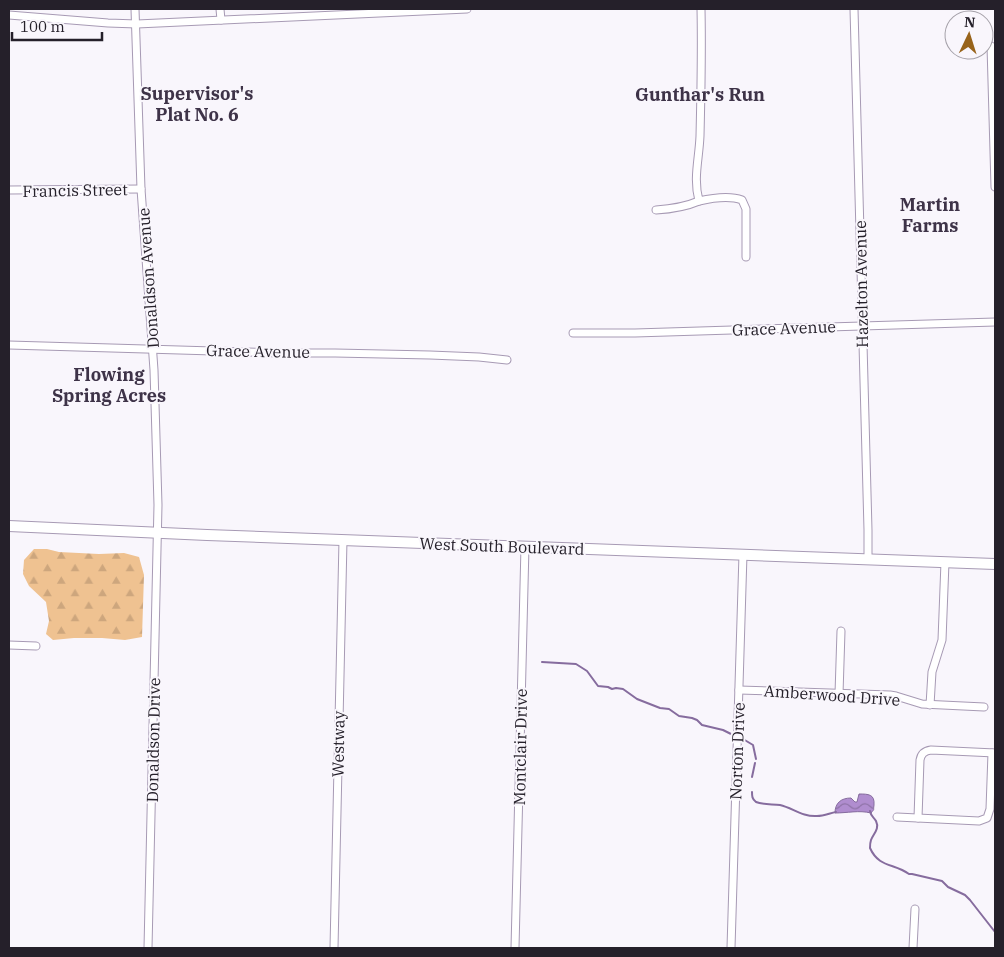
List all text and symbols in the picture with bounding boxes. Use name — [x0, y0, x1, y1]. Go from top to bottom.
scale bar — [12, 10, 102, 42]
north arrow — [944, 10, 994, 60]
text: N — [964, 13, 976, 31]
text: 100 m — [20, 17, 65, 36]
district label: Supervisor's Plat No. 6 — [141, 82, 253, 126]
district label: Gunthar's Run — [635, 83, 765, 106]
street label: Francis Street — [22, 179, 128, 201]
district label: Martin Farms — [900, 193, 960, 237]
street label: Donaldson Avenue — [133, 207, 163, 349]
street label: Hazelton Avenue — [850, 220, 872, 348]
street label: Grace Avenue — [732, 316, 836, 340]
street label: Grace Avenue — [206, 340, 310, 362]
district label: Flowing Spring Acres — [52, 363, 166, 407]
street label: West South Boulevard — [419, 533, 585, 559]
street label: Donaldson Drive — [142, 677, 164, 803]
street label: Amberwood Drive — [763, 680, 901, 710]
street label: Montclair Drive — [509, 688, 531, 806]
street label: Norton Drive — [725, 702, 749, 800]
street label: Westway — [327, 710, 349, 777]

